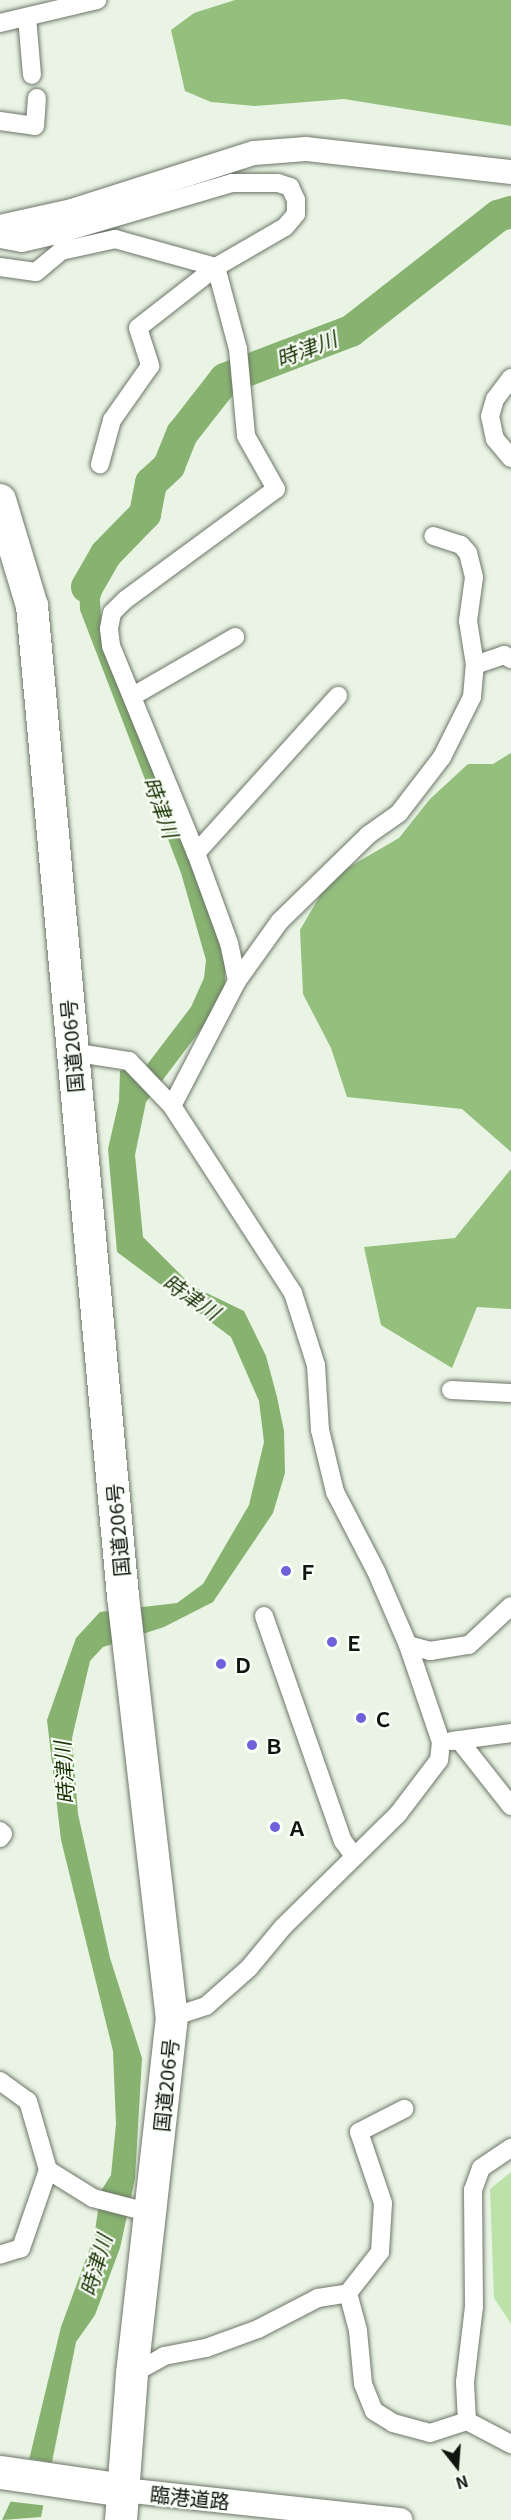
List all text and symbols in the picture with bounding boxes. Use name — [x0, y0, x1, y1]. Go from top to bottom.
water label: 時津川 — [272, 325, 340, 371]
water label: 時津川 — [139, 773, 185, 841]
street label: 国道206号 — [55, 998, 87, 1094]
water label: 時津川 — [159, 1268, 225, 1324]
street label: 国道206号 — [101, 1482, 133, 1578]
place label: Ｆ — [298, 1559, 318, 1583]
marker: Ｆ — [279, 1564, 293, 1578]
place label: Ｅ — [344, 1630, 364, 1654]
marker: Ｅ — [325, 1635, 339, 1649]
place label: Ｄ — [233, 1652, 253, 1676]
marker: Ｄ — [214, 1657, 228, 1671]
place label: Ｃ — [373, 1706, 393, 1730]
marker: Ｃ — [354, 1711, 368, 1725]
place label: Ｂ — [264, 1733, 284, 1757]
marker: Ｂ — [245, 1738, 259, 1752]
water label: 時津川 — [48, 1741, 78, 1805]
place label: Ａ — [287, 1815, 307, 1839]
marker: Ａ — [268, 1820, 282, 1834]
street label: 国道206号 — [148, 2037, 182, 2133]
water label: 時津川 — [74, 2231, 116, 2299]
north arrow — [427, 2436, 487, 2496]
text: N — [453, 2470, 472, 2496]
street label: 臨港道路 — [149, 2481, 231, 2513]

